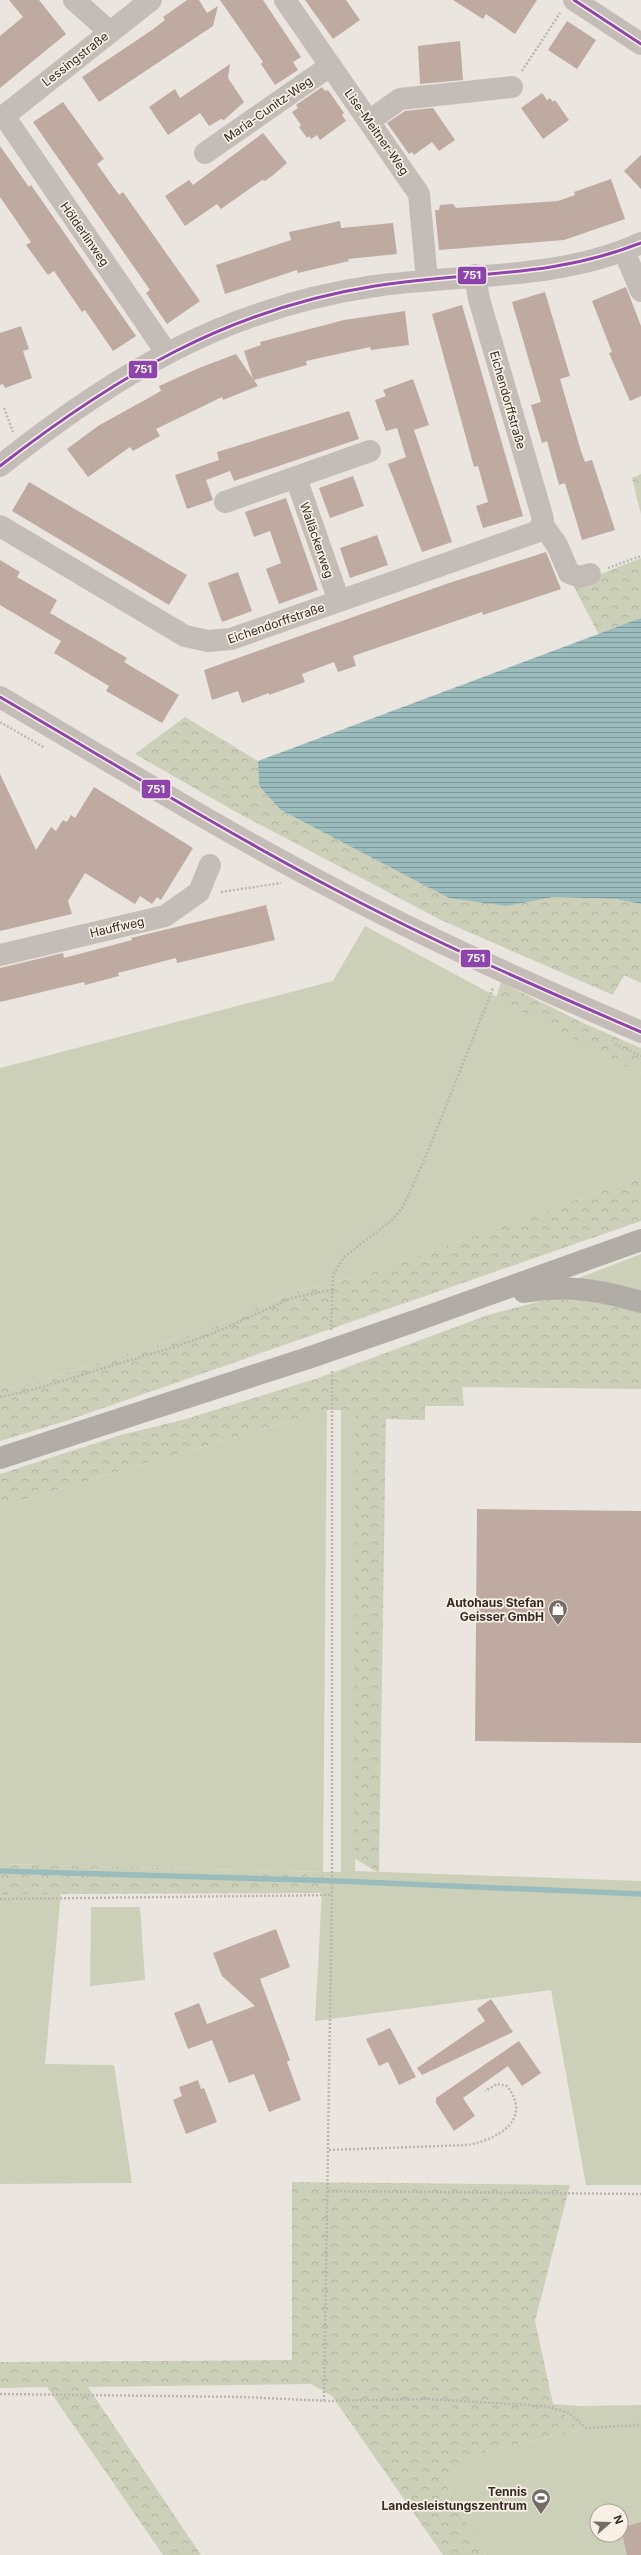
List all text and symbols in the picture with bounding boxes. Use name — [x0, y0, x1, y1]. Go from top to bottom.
street label: Lessingstraße — [39, 29, 111, 89]
street label: Maria-Cunitz-Weg — [221, 73, 315, 145]
street label: Lise-Meitner-Weg — [342, 86, 412, 178]
street label: Hölderlinweg — [57, 199, 113, 269]
line badge: 751 — [457, 266, 487, 285]
text: 751 — [463, 268, 481, 282]
street label: Eichendorffstraße — [487, 349, 529, 451]
line badge: 751 — [128, 360, 158, 379]
text: 751 — [134, 362, 152, 376]
street label: Walläckerweg — [297, 500, 337, 580]
street label: Eichendorffstraße — [226, 599, 326, 647]
line badge: 751 — [141, 779, 171, 799]
text: 751 — [147, 782, 165, 796]
street label: Hauffweg — [88, 913, 146, 941]
line badge: 751 — [460, 949, 491, 968]
text: 751 — [467, 951, 485, 965]
place label: Autohaus Stefan Geisser GmbH — [446, 1595, 544, 1624]
shop icon: Autohaus Stefan Geisser GmbH — [547, 1598, 569, 1626]
place label: Tennis Landesleistungszentrum — [381, 2484, 527, 2513]
sports icon: Tennis Landesleistungszentrum — [530, 2487, 552, 2515]
north arrow — [589, 2503, 629, 2543]
text: N — [610, 2513, 626, 2526]

